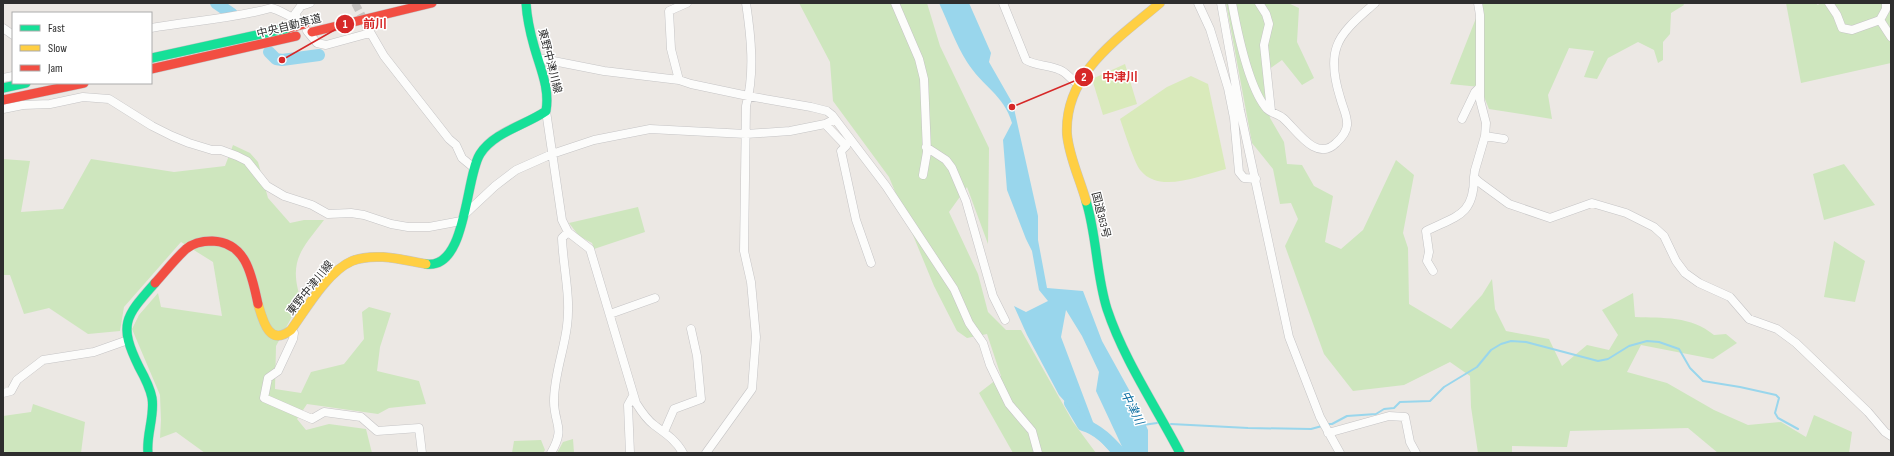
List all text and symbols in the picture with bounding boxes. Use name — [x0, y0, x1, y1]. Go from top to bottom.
legend — [12, 12, 152, 84]
street label: 中央自動車道 — [255, 12, 323, 40]
callout: 前川 — [335, 12, 395, 36]
text: 1 — [343, 17, 348, 32]
text: 前川 — [363, 17, 387, 32]
text: Fast — [48, 21, 65, 36]
street label: 東野中津川線 — [536, 27, 564, 95]
text: Slow — [48, 41, 67, 56]
text: Jam — [47, 61, 63, 76]
callout: 中津川 — [1074, 65, 1146, 89]
text: 2 — [1081, 70, 1087, 85]
text: 中津川 — [1102, 70, 1138, 85]
street label: 国道363号 — [1089, 191, 1113, 239]
street label: 東野中津川線 — [284, 258, 336, 318]
water label: 中津川 — [1117, 389, 1148, 429]

